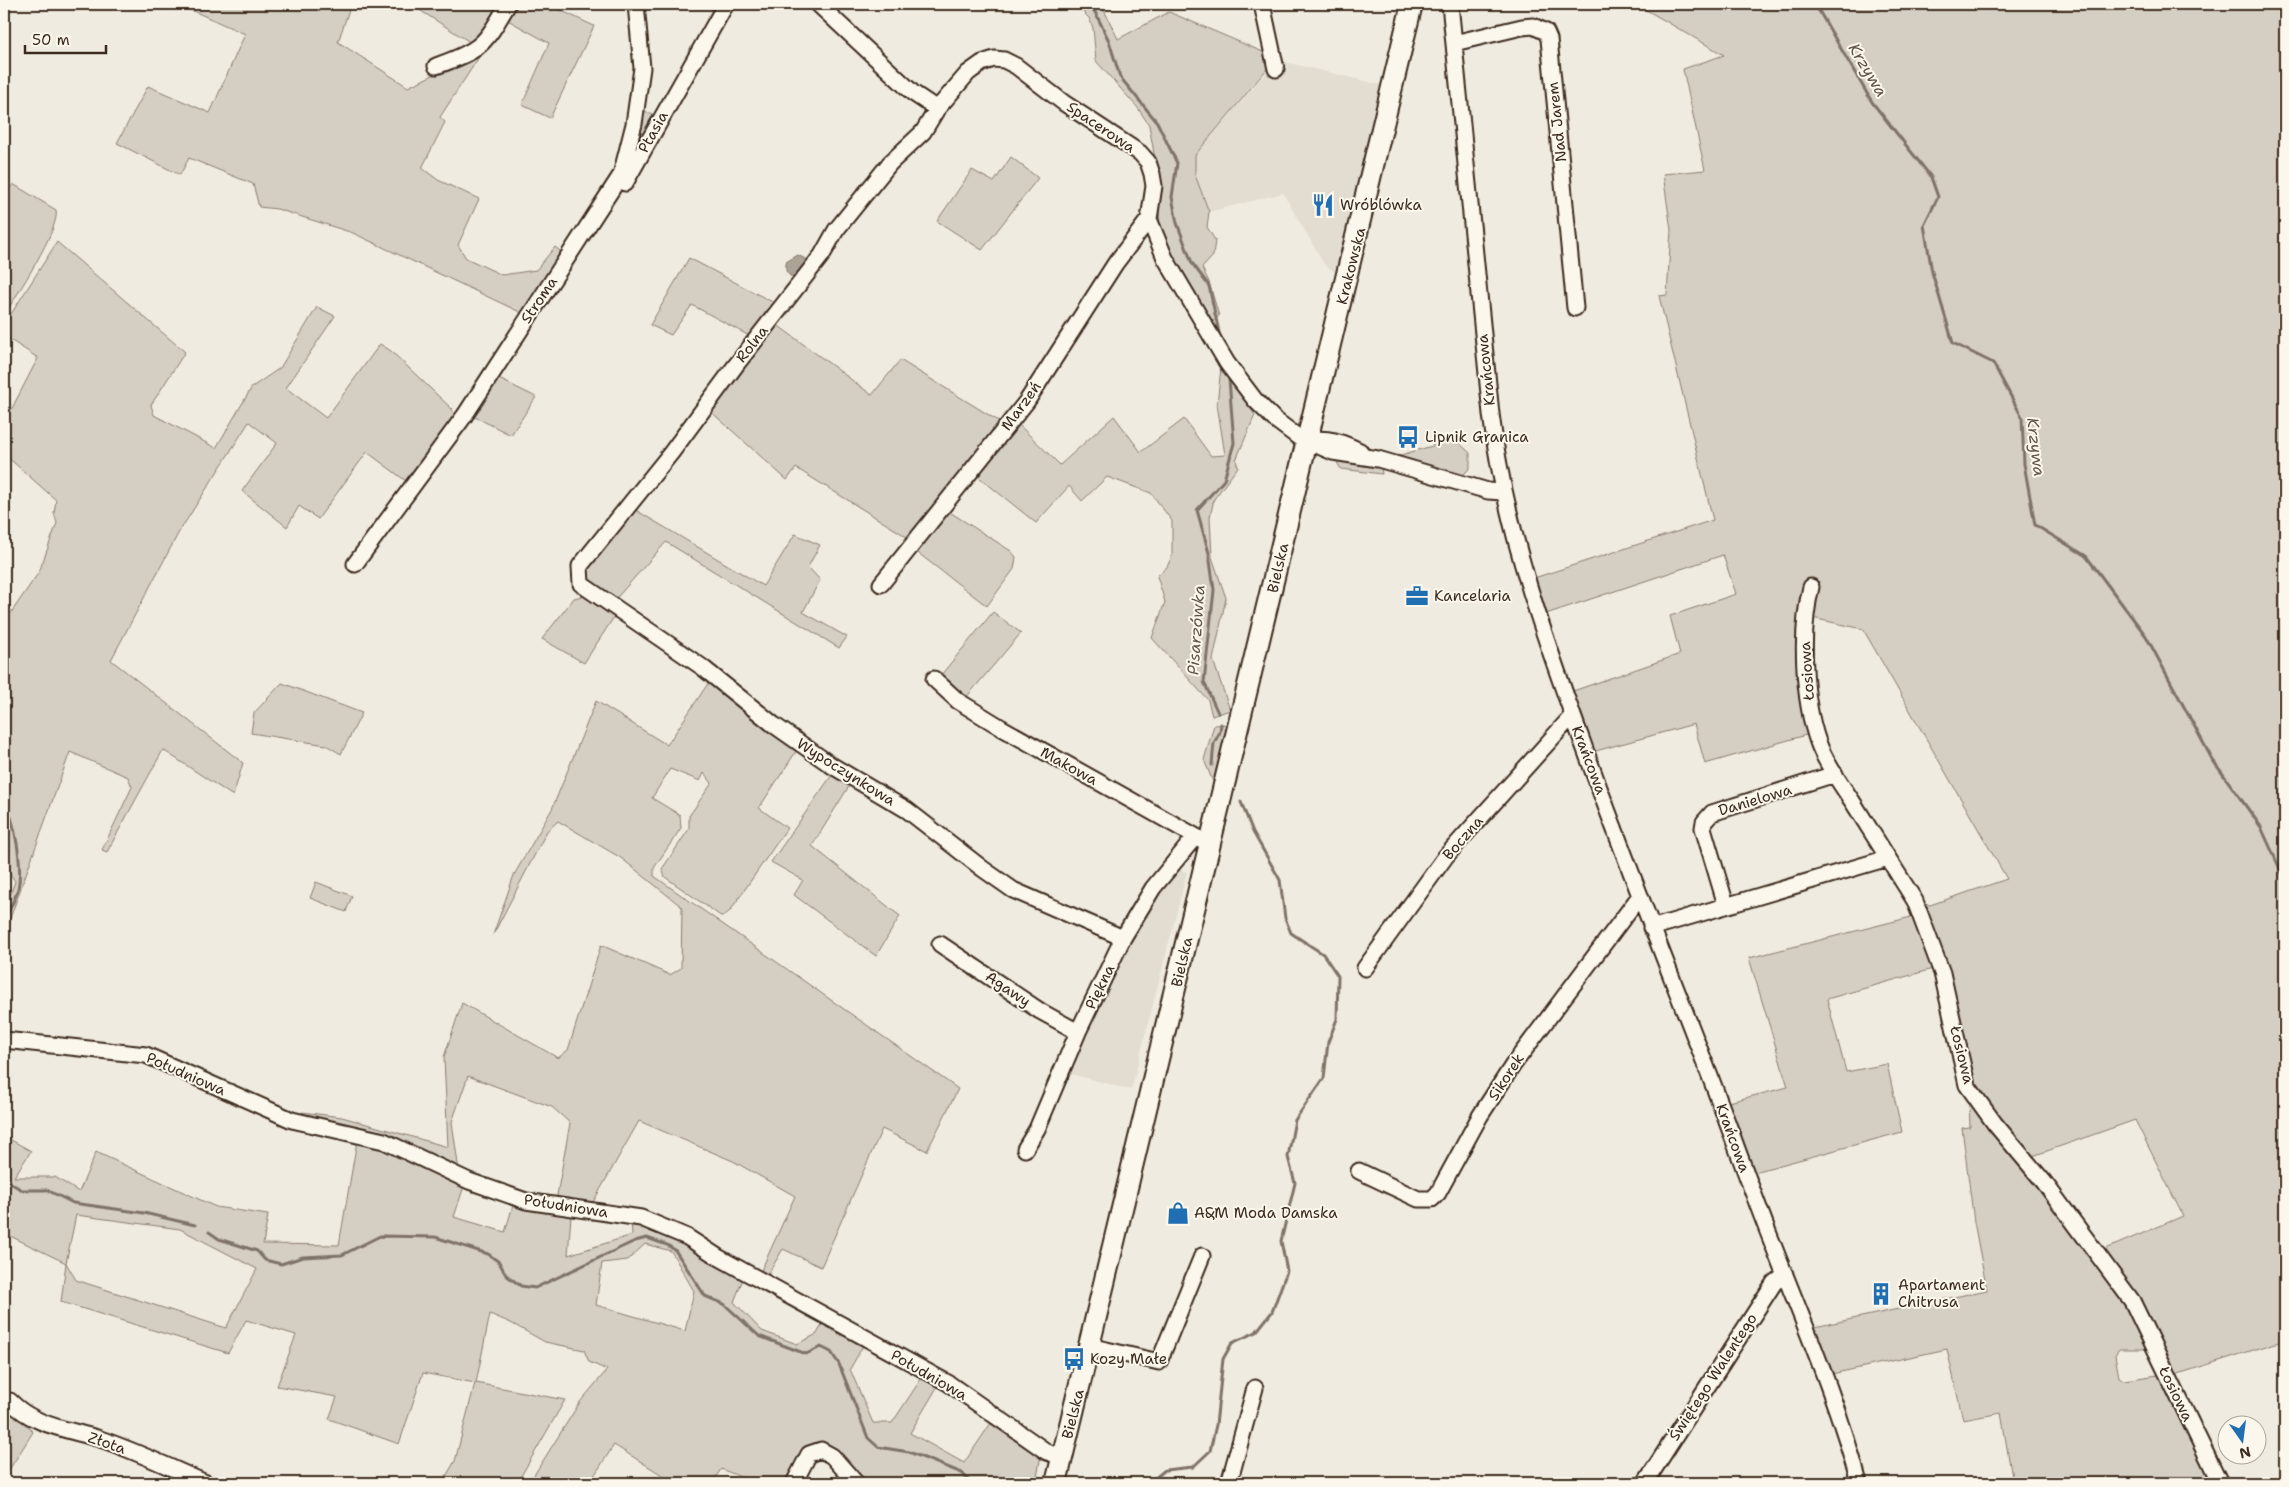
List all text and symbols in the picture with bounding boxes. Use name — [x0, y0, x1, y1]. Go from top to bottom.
scale bar — [25, 22, 106, 54]
text: 50 m — [32, 30, 70, 50]
water label: Krzywa — [1844, 39, 1892, 101]
street label: Nad Jarem — [1543, 81, 1571, 163]
street label: Spacerowa — [1063, 97, 1140, 158]
street label: Ptasia — [633, 107, 673, 156]
restaurant icon: Wróblówka — [1310, 192, 1336, 218]
place label: Wróblówka — [1340, 195, 1422, 215]
street label: Krakowska — [1332, 225, 1370, 307]
street label: Stroma — [516, 272, 562, 327]
street label: Rolna — [731, 321, 773, 367]
street label: Krańcowa — [1472, 333, 1500, 407]
street label: Marzeń — [996, 377, 1046, 435]
water label: Krzywa — [2022, 416, 2050, 478]
bus stop icon: Lipnik Granica — [1395, 424, 1421, 450]
place label: Lipnik Granica — [1425, 427, 1529, 447]
street label: Bielska — [1263, 541, 1294, 595]
office icon: Kancelaria — [1404, 583, 1430, 609]
water label: Pisarzówka — [1182, 584, 1210, 676]
place label: Kancelaria — [1434, 586, 1512, 606]
street label: Łosiowa — [1795, 640, 1819, 702]
street label: Krańcowa — [1567, 723, 1611, 798]
street label: Wypoczynkowa — [793, 734, 900, 811]
street label: Makowa — [1037, 742, 1102, 790]
street label: Danielowa — [1716, 779, 1795, 821]
street label: Boczna — [1438, 811, 1488, 864]
street label: Bielska — [1167, 935, 1198, 989]
street label: Piękna — [1081, 961, 1120, 1013]
street label: Agawy — [981, 967, 1035, 1011]
street label: Łosiowa — [1945, 1023, 1979, 1087]
street label: Południowa — [143, 1048, 229, 1101]
street label: Sikorek — [1483, 1050, 1529, 1104]
street label: Krańcowa — [1711, 1101, 1755, 1176]
street label: Południowa — [523, 1189, 610, 1223]
shop icon: A&M Moda Damska — [1165, 1200, 1191, 1226]
place label: A&M Moda Damska — [1194, 1203, 1338, 1223]
place label: Apartament Chitrusa — [1898, 1275, 1985, 1312]
building icon: Apartament Chitrusa — [1868, 1281, 1894, 1307]
street label: Świętego Walentego — [1663, 1309, 1762, 1445]
street label: Południowa — [887, 1345, 971, 1405]
bus stop icon: Kozy Małe — [1061, 1346, 1087, 1372]
place label: Kozy Małe — [1090, 1349, 1167, 1369]
street label: Łosiowa — [2154, 1362, 2198, 1425]
street label: Bielska — [1057, 1386, 1089, 1441]
north arrow — [2216, 1414, 2266, 1464]
street label: Złota — [85, 1427, 129, 1459]
text: N — [2238, 1443, 2253, 1463]

